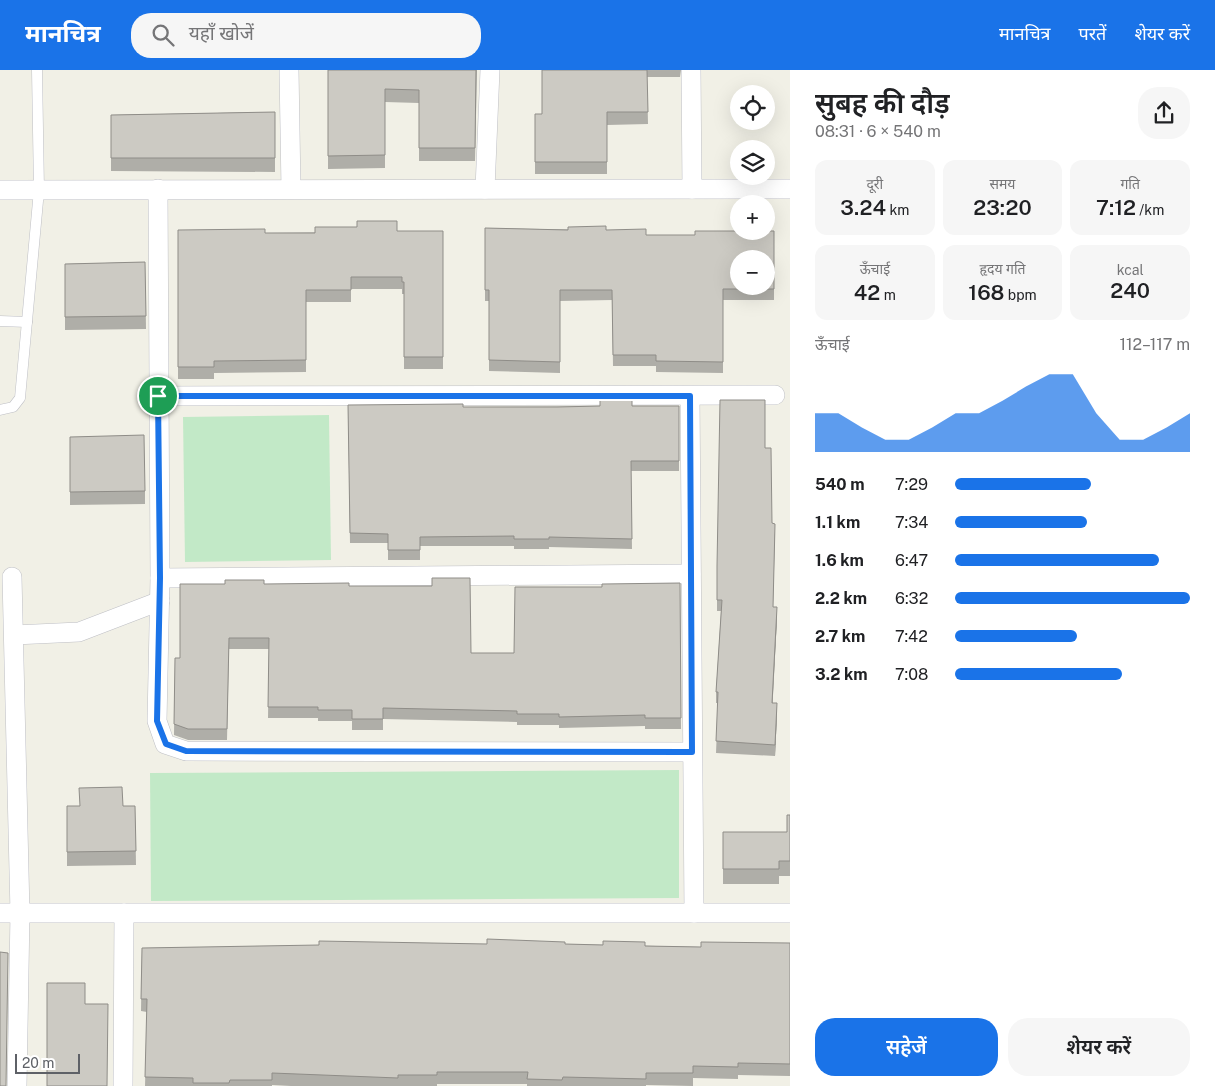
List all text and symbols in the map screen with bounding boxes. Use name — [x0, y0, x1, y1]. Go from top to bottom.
search box — [131, 13, 481, 58]
text: मानचित्र — [25, 19, 101, 47]
icon: search — [149, 21, 177, 49]
text: यहाँ खोजें — [189, 22, 254, 44]
text: मानचित्र — [999, 23, 1051, 44]
text: परतें — [1079, 23, 1106, 44]
text: शेयर करें — [1134, 23, 1190, 44]
map controls — [730, 85, 775, 295]
button: locate — [730, 85, 775, 130]
text: सुबह की दौड़ — [815, 86, 950, 119]
button: share — [1138, 87, 1190, 139]
text: 08:31 · 6 × 540 m — [815, 122, 941, 141]
button: layers — [730, 140, 775, 185]
text: दूरी — [866, 176, 883, 192]
text: समय — [990, 176, 1015, 192]
text: गति — [1120, 176, 1140, 192]
button: + — [730, 195, 775, 240]
text: 3.24 — [840, 195, 886, 220]
text: 23:20 — [973, 195, 1032, 220]
text: 7:12 — [1096, 195, 1136, 220]
text: km — [886, 202, 909, 218]
text: /km — [1136, 202, 1164, 218]
button: − — [730, 250, 775, 295]
text: ऊँचाई — [860, 261, 890, 277]
text: हृदय गति — [979, 261, 1026, 277]
text: kcal — [1117, 262, 1144, 278]
text: 240 — [1110, 278, 1150, 303]
text: 42 — [854, 280, 880, 305]
text: 168 — [968, 280, 1004, 305]
text: m — [880, 287, 896, 303]
text: bpm — [1004, 287, 1037, 303]
text: ऊँचाई — [815, 335, 850, 354]
text: 112–117 m — [1119, 335, 1190, 354]
pin — [137, 375, 179, 417]
icon: arrive — [144, 382, 172, 410]
text: 540 m — [815, 475, 865, 494]
text: 7:29 — [895, 475, 928, 494]
text: 1.1 km — [815, 513, 860, 532]
text: 7:34 — [895, 513, 928, 532]
text: 1.6 km — [815, 551, 864, 570]
text: 6:47 — [895, 551, 928, 570]
text: 2.2 km — [815, 589, 867, 608]
text: 6:32 — [895, 589, 928, 608]
text: 2.7 km — [815, 627, 865, 646]
text: 7:42 — [895, 627, 928, 646]
text: 3.2 km — [815, 665, 868, 684]
text: 7:08 — [895, 665, 928, 684]
button: सहेजें — [815, 1018, 998, 1076]
button: शेयर करें — [1008, 1018, 1190, 1076]
scale bar — [15, 1051, 80, 1074]
text: 20 m — [22, 1055, 54, 1071]

